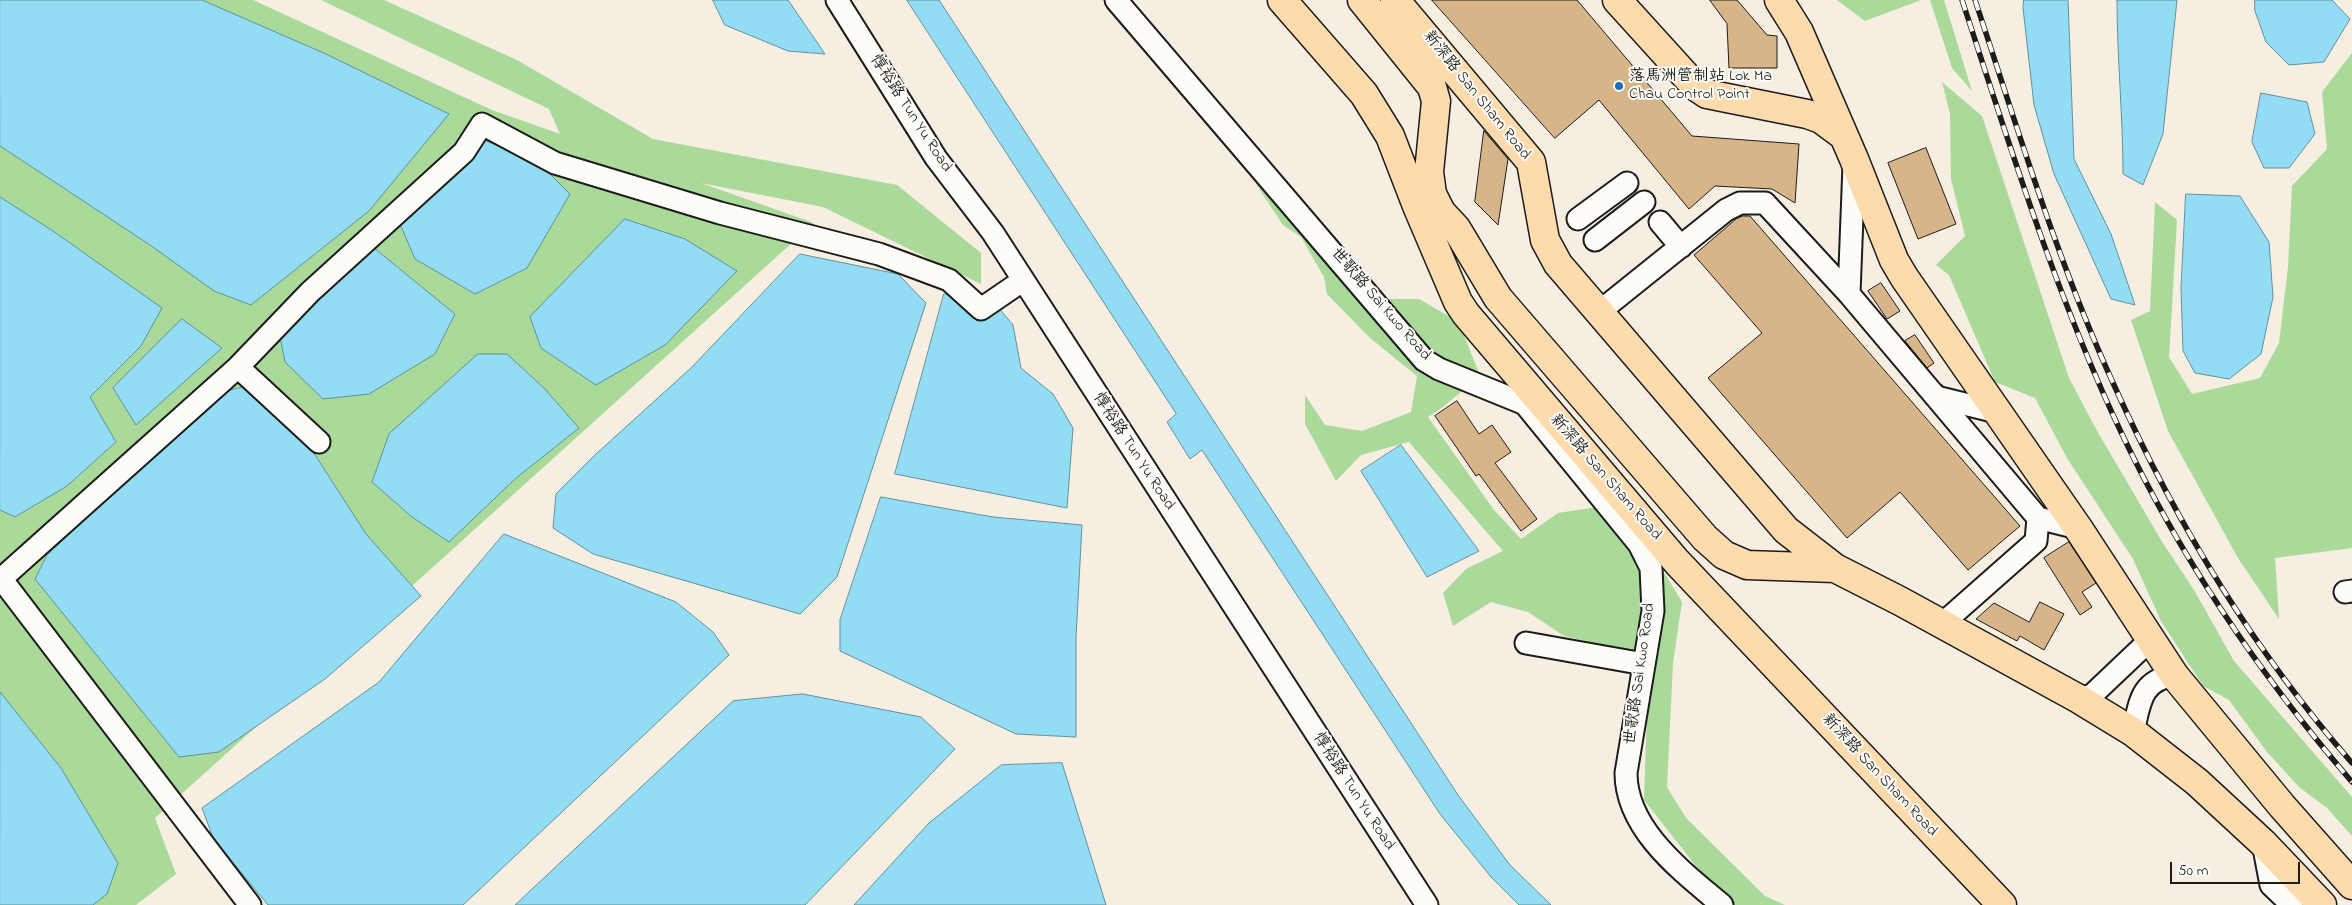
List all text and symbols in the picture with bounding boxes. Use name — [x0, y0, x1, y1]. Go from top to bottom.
street label: 新深路 San Sham Road — [1418, 28, 1534, 164]
street label: 惇裕路 Tun Yu Road — [865, 52, 955, 176]
place label: 落馬洲管制站 Lok Ma Chau Control Point — [1629, 67, 1772, 105]
marker: 落馬洲管制站 Lok Ma Chau Control Point — [1613, 80, 1625, 92]
street label: 世歌路 Sai Kwo Road — [1326, 245, 1434, 365]
street label: 惇裕路 Tun Yu Road — [1088, 390, 1178, 514]
street label: 新深路 San Sham Road — [1545, 411, 1665, 545]
street label: 世歌路 Sai Kwo Road — [1622, 602, 1660, 746]
street label: 新深路 San Sham Road — [1817, 711, 1941, 841]
street label: 惇裕路 Tun Yu Road — [1308, 730, 1398, 854]
scale bar — [2172, 852, 2302, 884]
text: 50 m — [2178, 860, 2208, 882]

